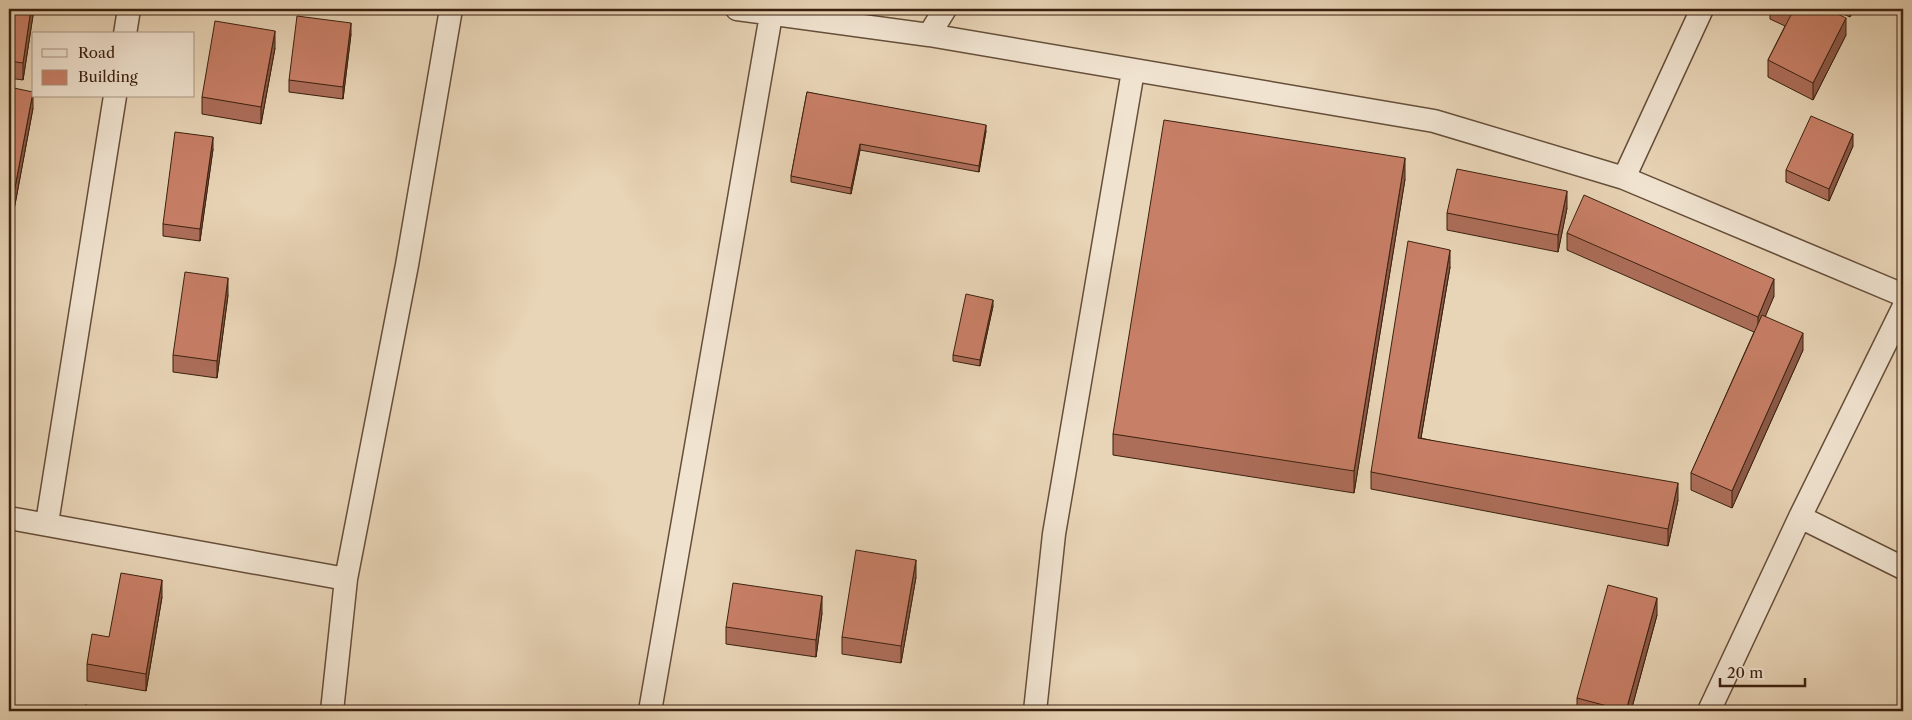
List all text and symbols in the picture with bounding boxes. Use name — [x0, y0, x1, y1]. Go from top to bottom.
legend — [32, 32, 195, 98]
text: Road — [78, 43, 115, 62]
text: Building — [78, 67, 138, 86]
scale bar — [1720, 655, 1804, 687]
text: 20 m — [1727, 663, 1763, 682]

